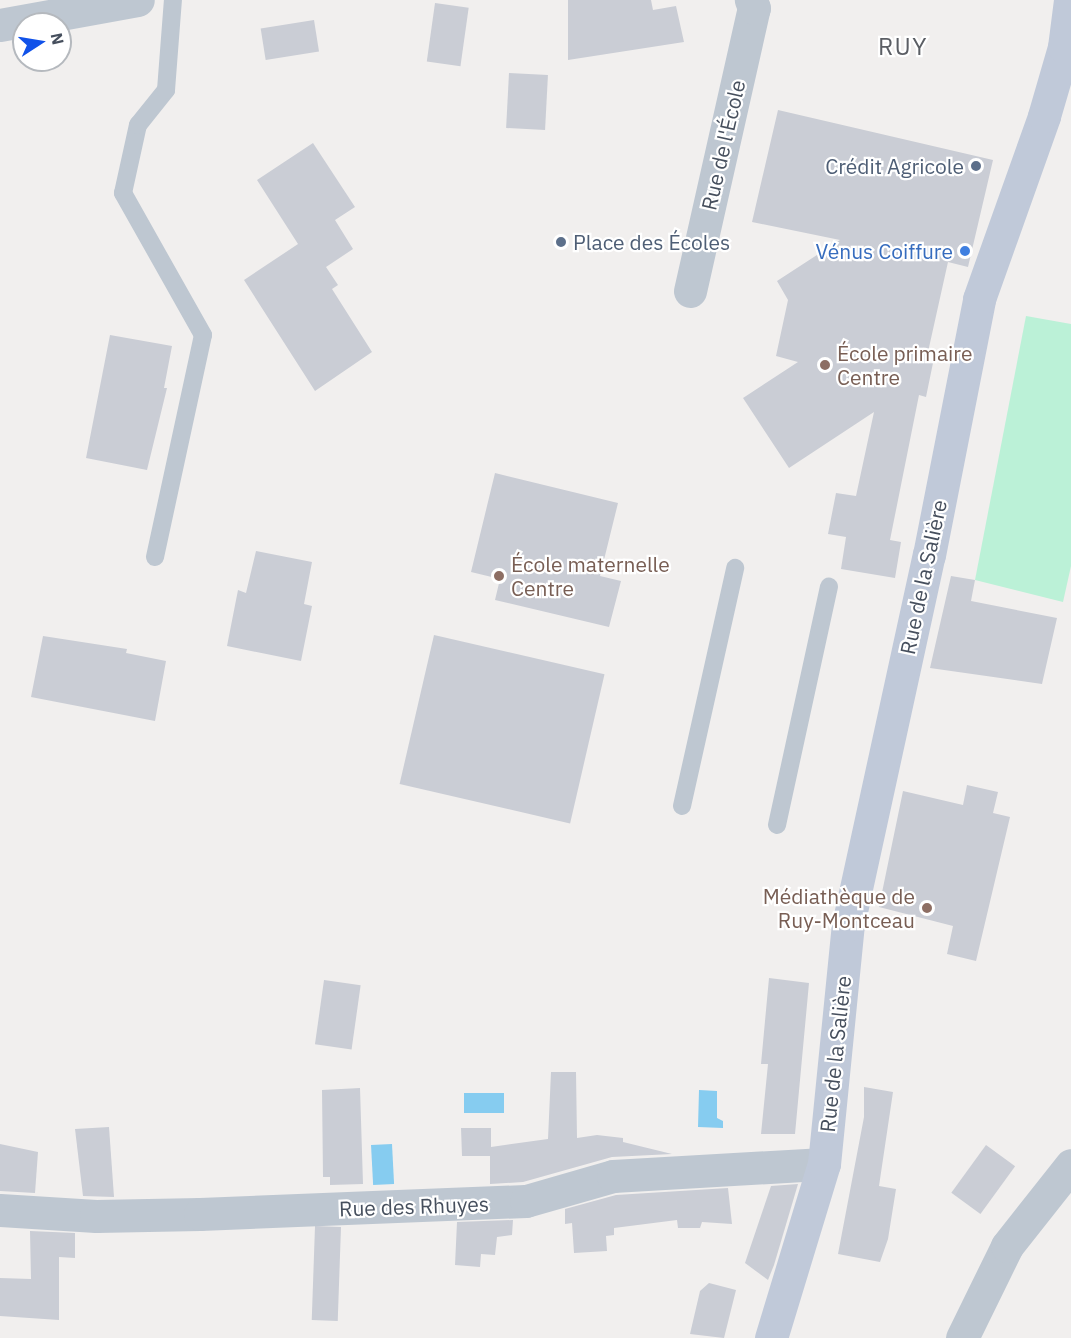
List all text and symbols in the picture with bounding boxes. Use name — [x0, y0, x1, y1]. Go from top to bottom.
north arrow — [12, 12, 72, 72]
text: N — [47, 31, 69, 46]
district label: RUY — [878, 33, 928, 61]
street label: Rue de l'École — [696, 77, 750, 213]
place label: Crédit Agricole — [825, 153, 964, 179]
marker: Crédit Agricole — [969, 159, 983, 173]
place label: Place des Écoles — [573, 229, 730, 255]
marker: Place des Écoles — [554, 235, 568, 249]
place label: Vénus Coiffure — [816, 238, 953, 264]
marker: Vénus Coiffure — [958, 244, 972, 258]
place label: École primaire Centre — [837, 340, 972, 390]
marker: École primaire Centre — [818, 358, 832, 372]
street label: Rue de la Salière — [894, 497, 952, 657]
place label: École maternelle Centre — [511, 551, 670, 601]
marker: École maternelle Centre — [492, 569, 506, 583]
place label: Médiathèque de Ruy-Montceau — [763, 883, 915, 933]
marker: Médiathèque de Ruy-Montceau — [920, 901, 934, 915]
street label: Rue de la Salière — [814, 974, 856, 1134]
street label: Rue des Rhuyes — [339, 1191, 489, 1221]

